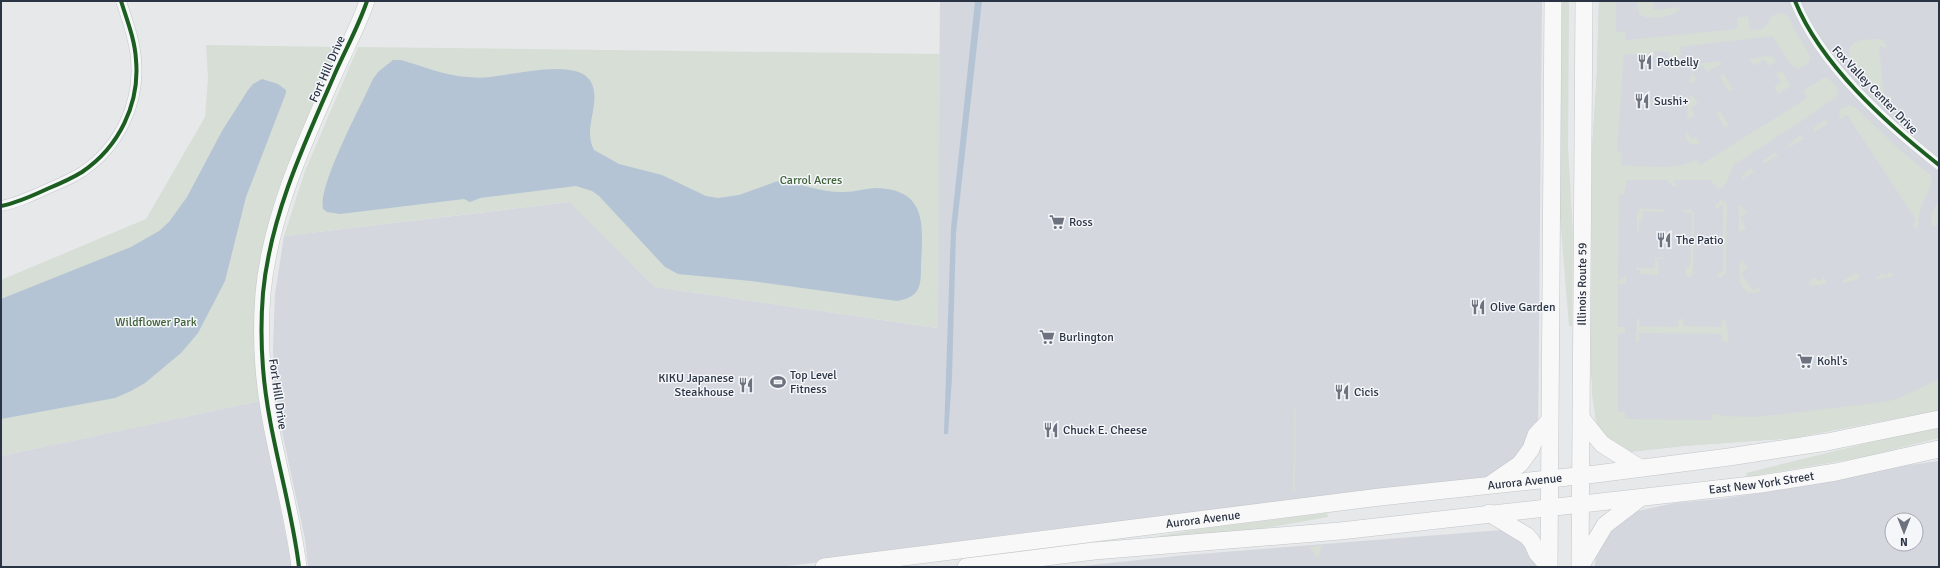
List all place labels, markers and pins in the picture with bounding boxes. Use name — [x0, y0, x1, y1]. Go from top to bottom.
restaurant icon: Potbelly — [1636, 53, 1654, 71]
place label: Potbelly — [1657, 55, 1699, 70]
restaurant icon: Sushi+ — [1633, 92, 1651, 110]
place label: Sushi+ — [1654, 94, 1689, 109]
supermarket icon: Ross — [1048, 213, 1066, 231]
place label: Ross — [1069, 215, 1093, 230]
restaurant icon: The Patio — [1655, 231, 1673, 249]
place label: The Patio — [1676, 233, 1723, 248]
restaurant icon: Olive Garden — [1469, 298, 1487, 316]
place label: Olive Garden — [1490, 300, 1555, 315]
supermarket icon: Burlington — [1038, 328, 1056, 346]
place label: Burlington — [1059, 330, 1114, 345]
supermarket icon: Kohl's — [1796, 352, 1814, 370]
place label: Kohl's — [1817, 354, 1848, 369]
place label: Top Level Fitness — [790, 368, 837, 397]
place label: KIKU Japanese Steakhouse — [658, 371, 734, 400]
sports icon: Top Level Fitness — [769, 373, 787, 391]
restaurant icon: KIKU Japanese Steakhouse — [737, 376, 755, 394]
restaurant icon: Cicis — [1333, 383, 1351, 401]
place label: Cicis — [1354, 385, 1379, 400]
restaurant icon: Chuck E. Cheese — [1042, 421, 1060, 439]
place label: Chuck E. Cheese — [1063, 423, 1147, 438]

